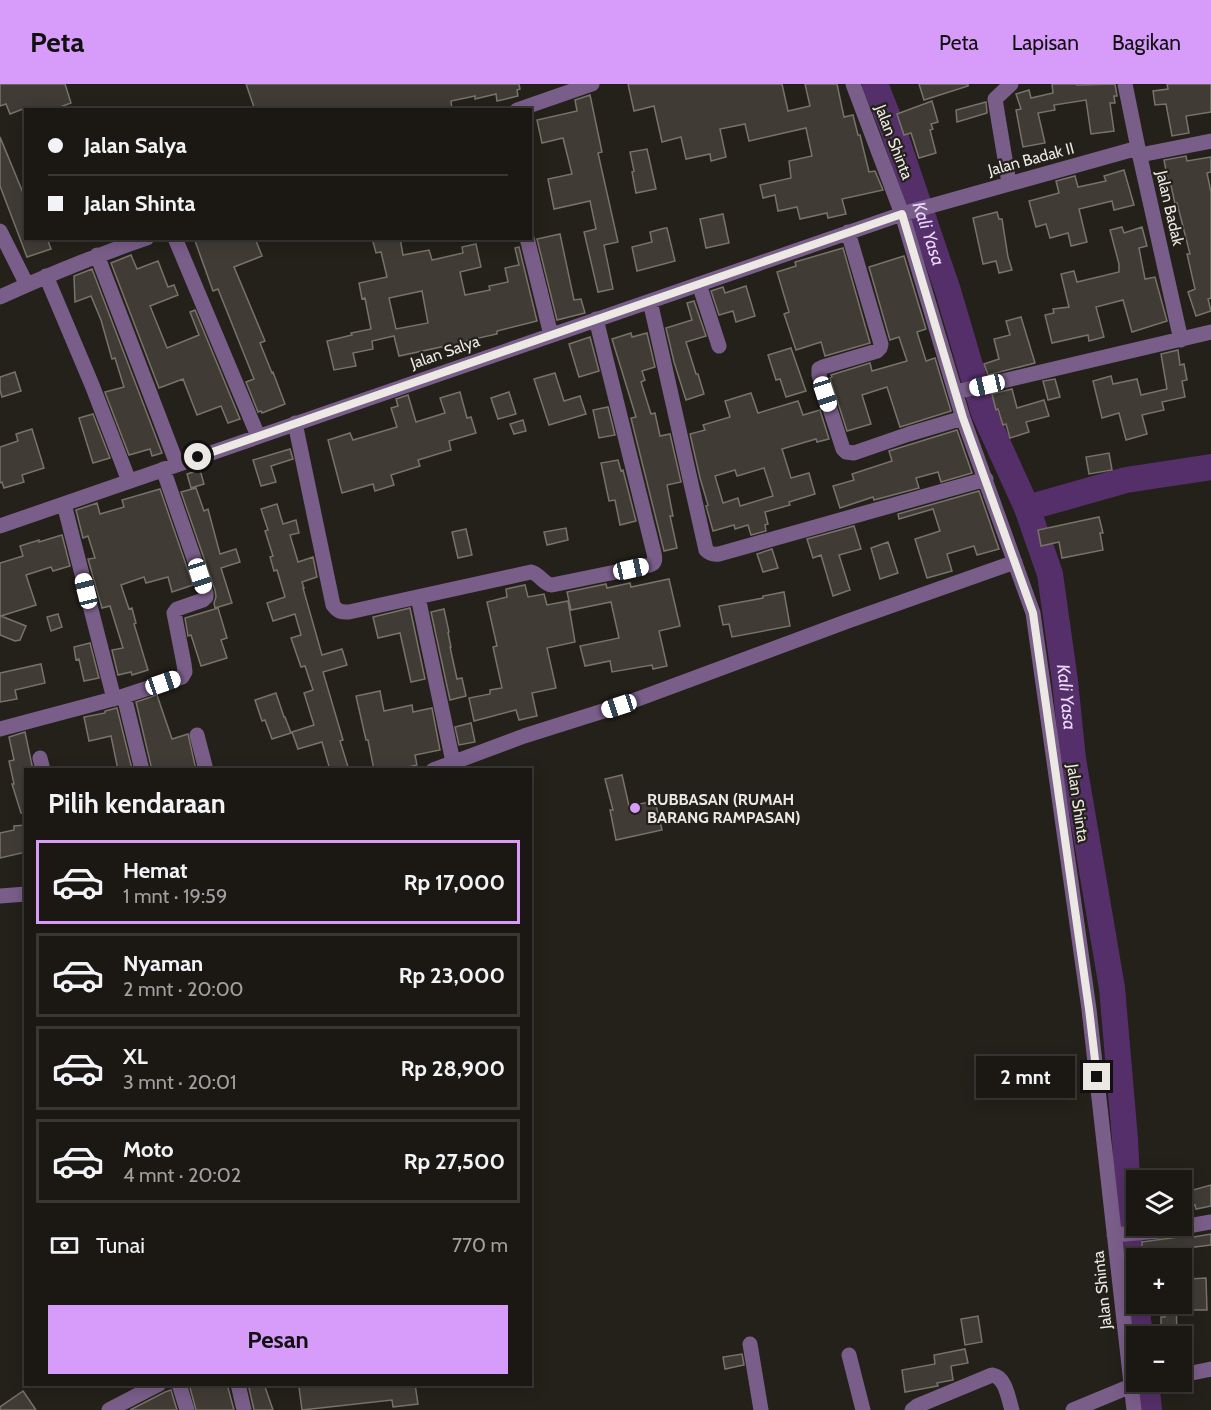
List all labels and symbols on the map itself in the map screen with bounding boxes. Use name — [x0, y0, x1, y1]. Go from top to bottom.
street label: Jalan Shinta — [871, 101, 917, 182]
street label: Jalan Badak II — [985, 138, 1076, 180]
street label: Jalan Badak — [1152, 168, 1188, 248]
water label: Kali Yasa — [907, 199, 950, 269]
street label: Jalan Salya — [407, 331, 482, 373]
car — [967, 372, 1007, 398]
car — [811, 374, 839, 414]
route start — [184, 443, 211, 470]
car — [186, 556, 214, 596]
car — [612, 556, 650, 582]
car — [73, 571, 99, 611]
water label: Kali Yasa — [1052, 663, 1081, 731]
car — [143, 669, 183, 697]
car — [599, 692, 639, 720]
street label: Jalan Shinta — [1063, 762, 1093, 844]
place label: RUBBASAN (RUMAH BARANG RAMPASAN) — [647, 790, 800, 827]
marker: RUBBASAN (RUMAH BARANG RAMPASAN) — [628, 801, 642, 815]
callout: 2 mnt — [977, 1056, 1076, 1098]
route end — [1083, 1063, 1110, 1090]
street label: Jalan Shinta — [1088, 1250, 1116, 1331]

